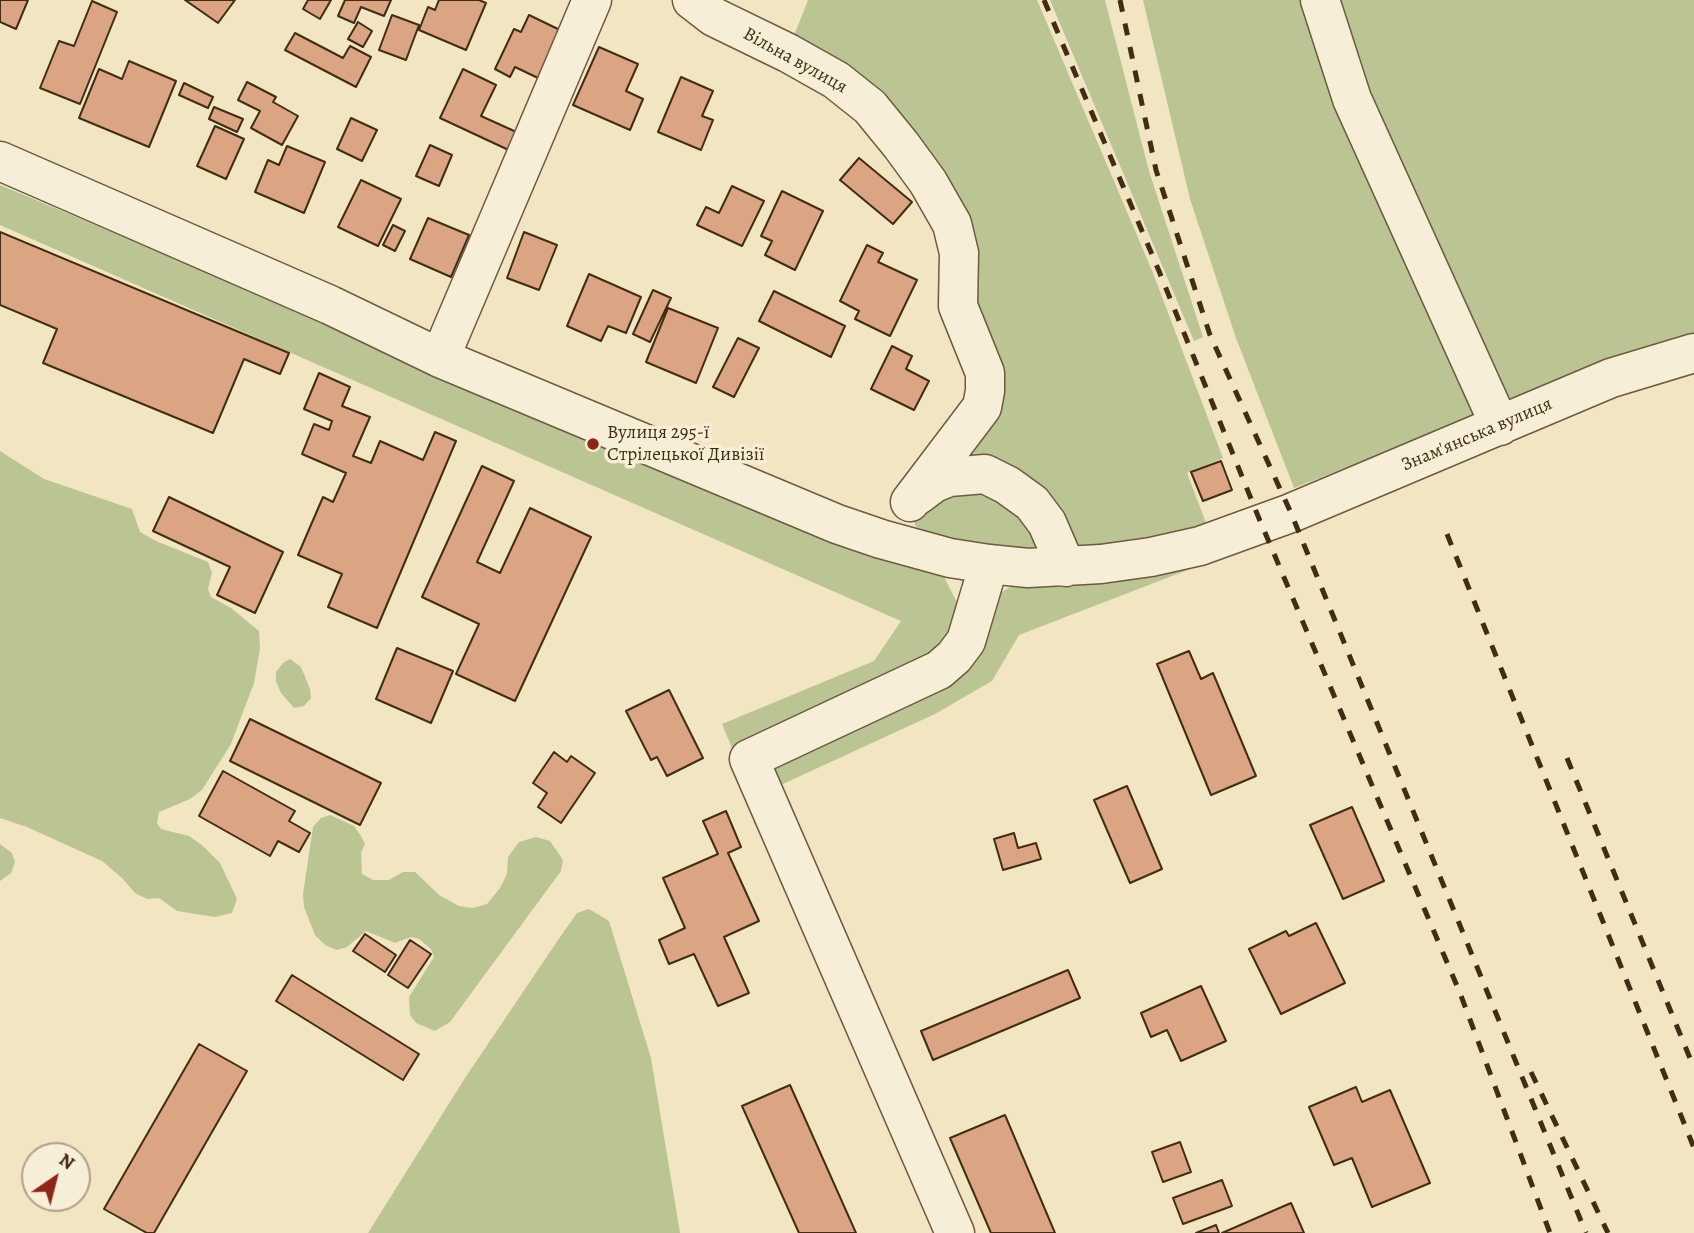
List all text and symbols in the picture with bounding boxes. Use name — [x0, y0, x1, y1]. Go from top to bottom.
street label: Вільна вулиця — [739, 23, 851, 99]
street label: Знам'янська вулиця — [1398, 393, 1556, 477]
place label: Вулиця 295-ї Стрілецької Дивізії — [607, 422, 764, 466]
marker: Вулиця 295-ї Стрілецької Дивізії — [585, 436, 601, 452]
north arrow — [21, 1142, 91, 1212]
text: N — [54, 1147, 80, 1176]

